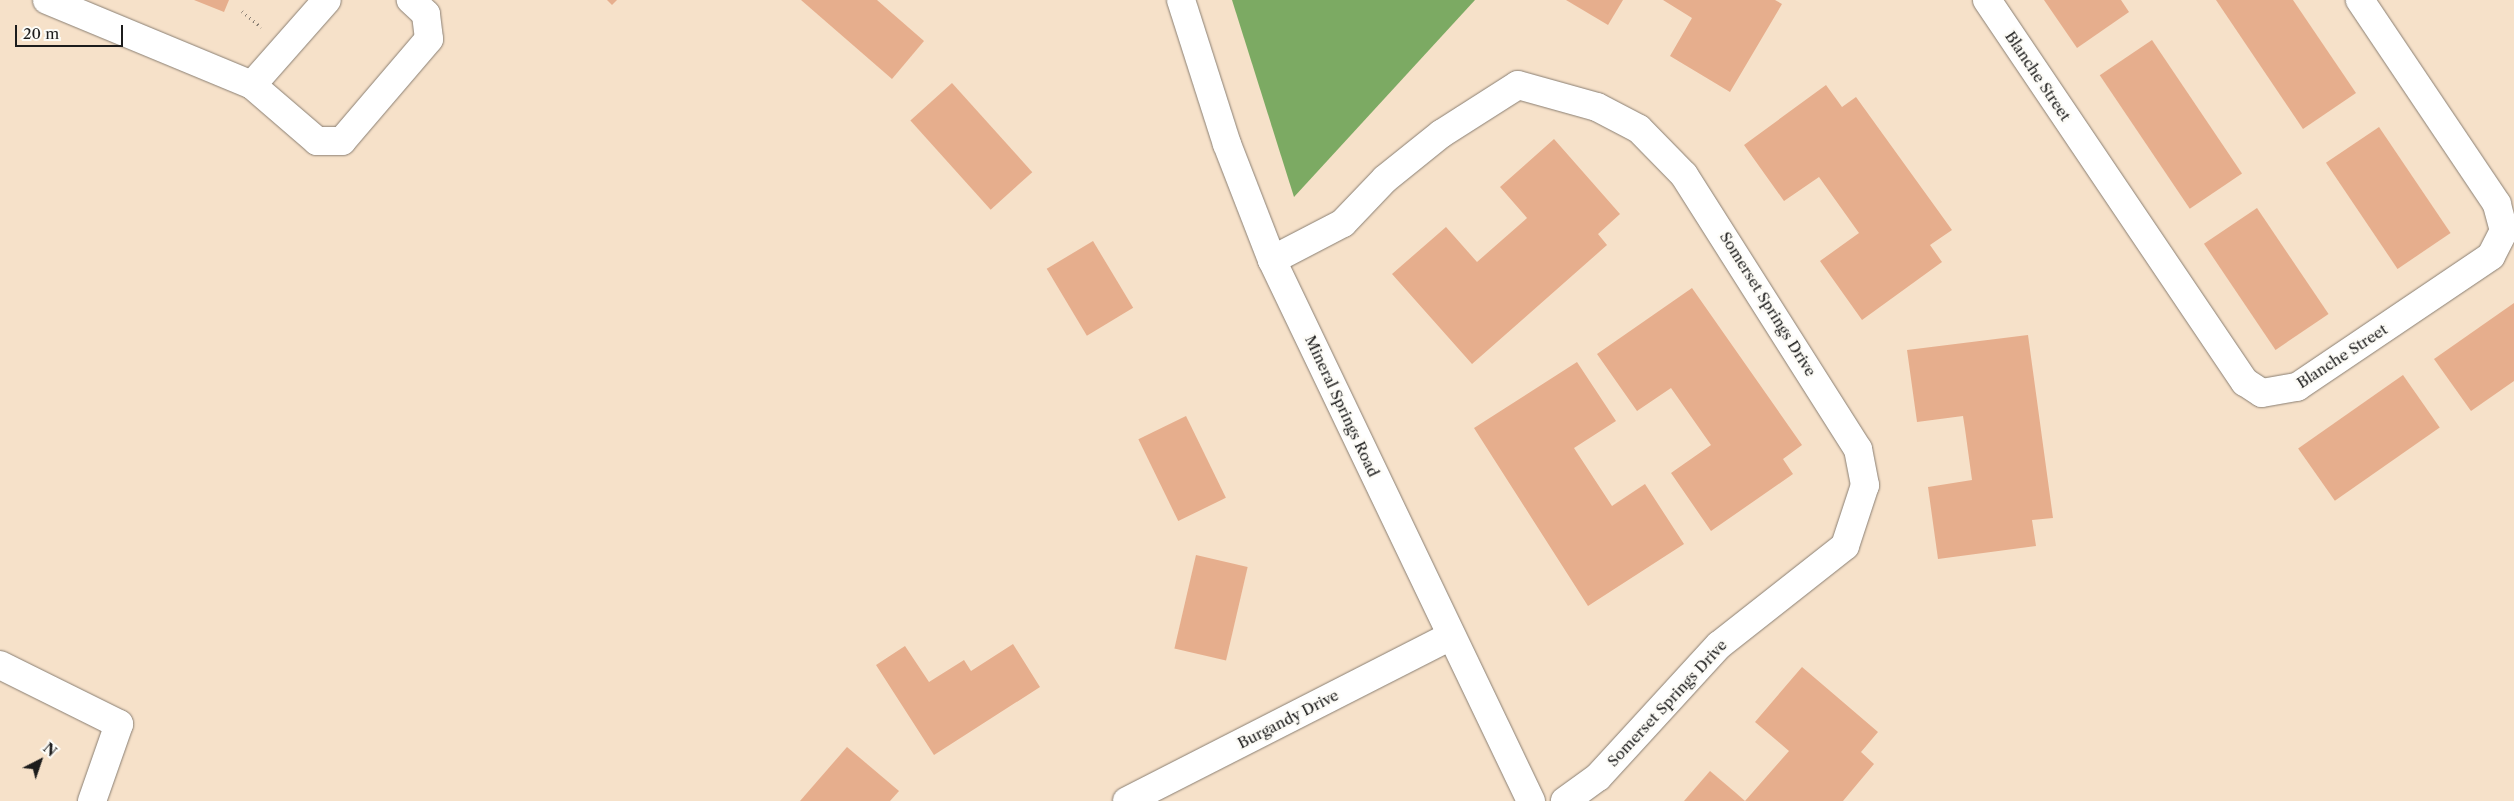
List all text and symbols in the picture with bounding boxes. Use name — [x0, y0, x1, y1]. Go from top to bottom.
scale bar — [18, 15, 125, 47]
text: 20 m — [23, 24, 59, 43]
street label: Blanche Street — [2001, 28, 2075, 124]
street label: Somerset Springs Drive — [1716, 228, 1820, 380]
street label: Blanche Street — [2293, 320, 2391, 392]
street label: Mineral Springs Road — [1301, 332, 1383, 480]
street label: Somerset Springs Drive — [1603, 636, 1731, 770]
street label: Burgandy Drive — [1234, 686, 1342, 752]
north arrow — [15, 736, 65, 786]
text: N — [39, 739, 60, 760]

